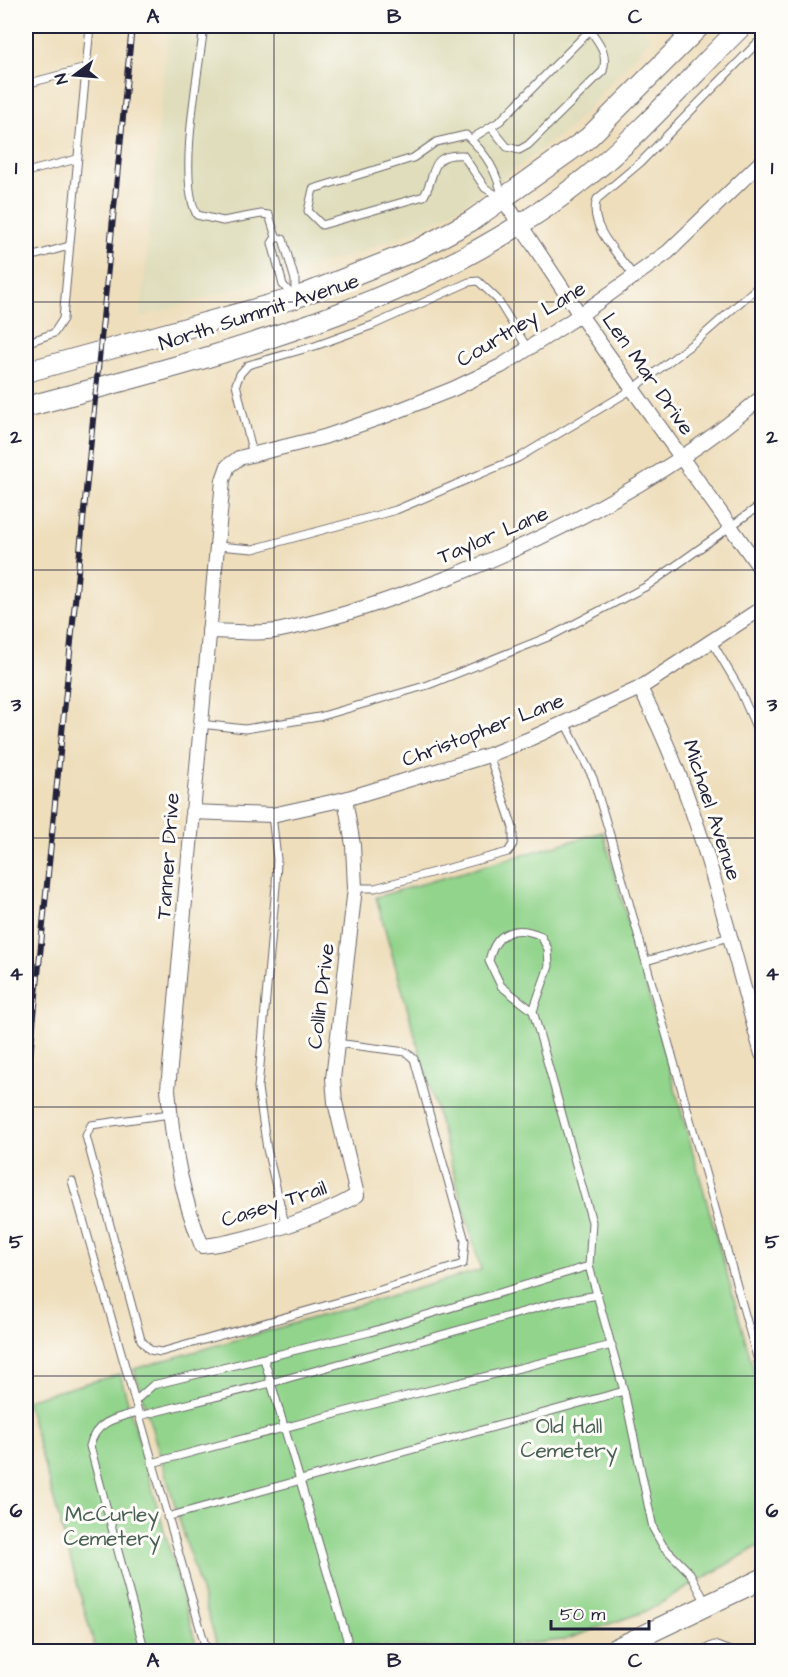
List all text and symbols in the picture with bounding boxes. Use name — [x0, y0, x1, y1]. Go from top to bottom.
text: A — [147, 3, 160, 31]
text: B — [387, 3, 402, 31]
text: C — [628, 3, 643, 31]
north arrow — [45, 45, 105, 105]
text: N — [50, 71, 73, 87]
text: 1 — [15, 154, 18, 182]
text: 1 — [771, 154, 774, 182]
street label: North Summit Avenue — [155, 266, 363, 358]
street label: Courtney Lane — [451, 274, 592, 376]
street label: Len Mar Drive — [595, 307, 701, 441]
text: 2 — [9, 423, 22, 451]
text: 2 — [765, 423, 778, 451]
street label: Taylor Lane — [433, 499, 554, 573]
street label: Christopher Lane — [398, 686, 569, 775]
text: 3 — [10, 691, 22, 719]
text: 3 — [766, 691, 778, 719]
street label: Michael Avenue — [676, 736, 748, 884]
street label: Tanner Drive — [149, 792, 187, 920]
street label: Collin Drive — [300, 942, 342, 1050]
text: 4 — [9, 960, 23, 988]
text: 4 — [765, 960, 779, 988]
street label: Casey Trail — [218, 1173, 331, 1237]
text: 5 — [9, 1228, 24, 1256]
text: 5 — [765, 1228, 780, 1256]
park label: Old Hall Cemetery — [521, 1412, 618, 1467]
text: 6 — [10, 1497, 23, 1525]
text: 6 — [766, 1497, 779, 1525]
park label: McCurley Cemetery — [64, 1500, 161, 1555]
scale bar — [551, 1593, 648, 1631]
text: 50 m — [560, 1602, 605, 1627]
text: A — [147, 1647, 160, 1675]
text: B — [387, 1647, 402, 1675]
text: C — [628, 1647, 643, 1675]

